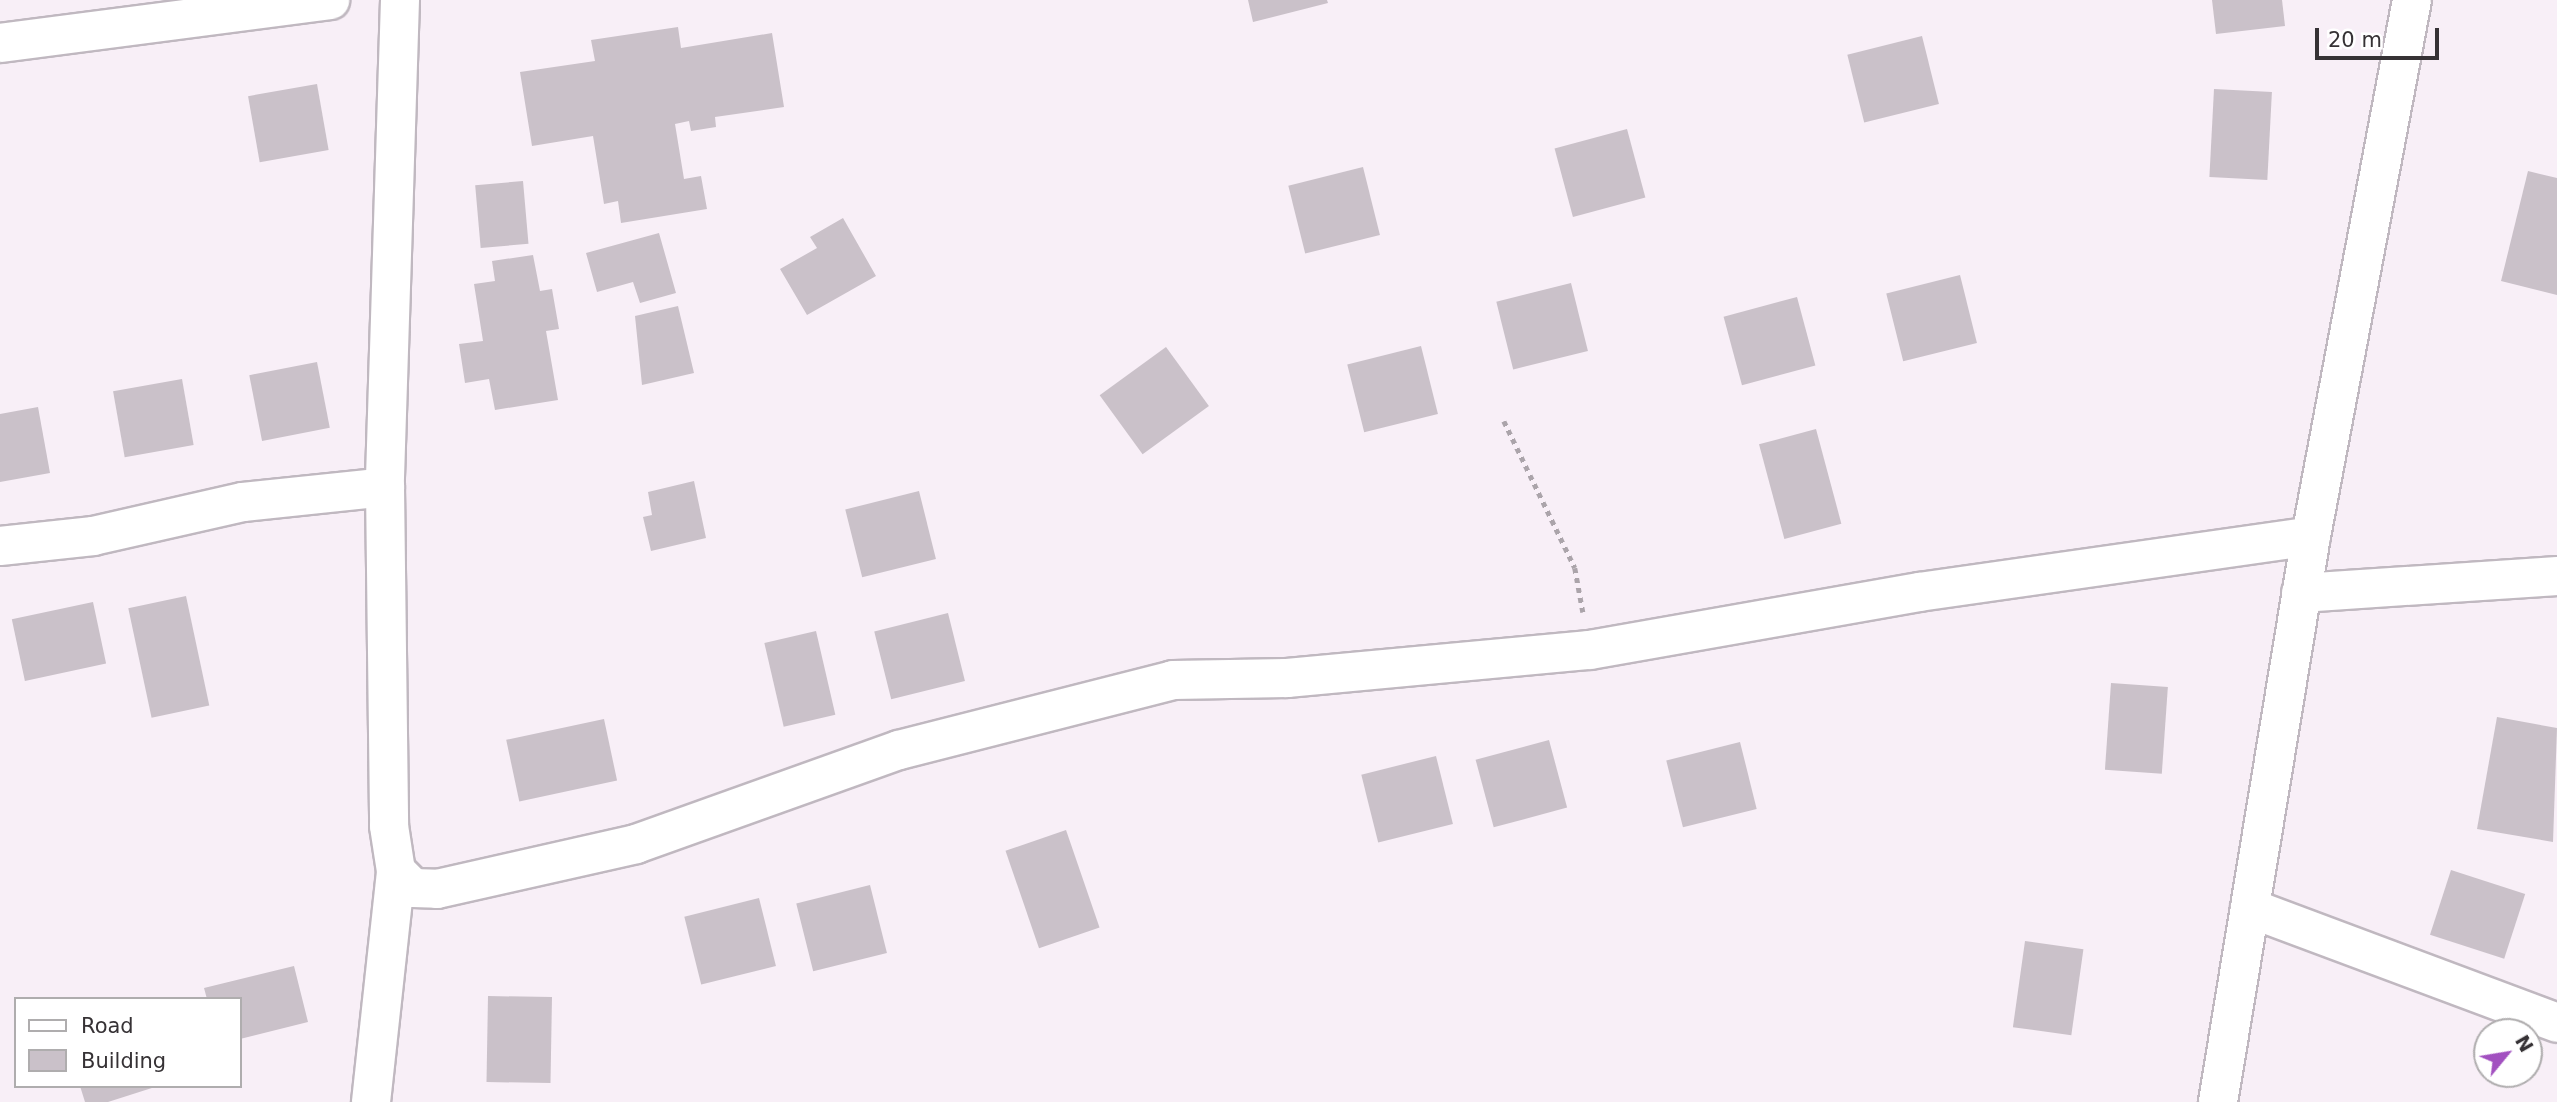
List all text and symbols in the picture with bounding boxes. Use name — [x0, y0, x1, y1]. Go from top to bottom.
scale bar — [2319, 14, 2443, 58]
text: 20 m — [2328, 28, 2382, 52]
legend — [14, 997, 242, 1088]
text: Road — [81, 1014, 134, 1038]
north arrow — [2473, 1018, 2543, 1088]
text: N — [2511, 1031, 2538, 1056]
text: Building — [81, 1049, 166, 1073]

